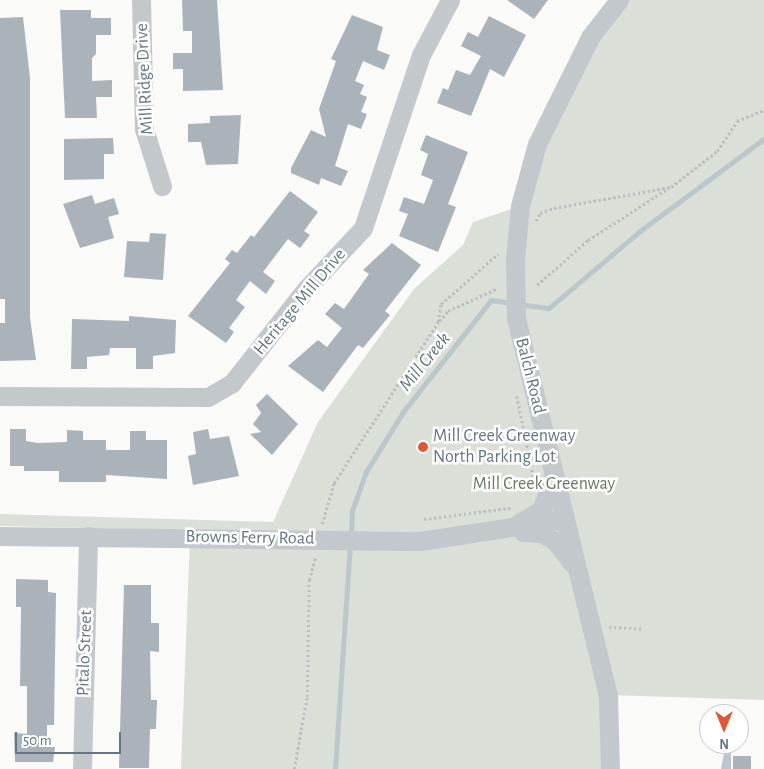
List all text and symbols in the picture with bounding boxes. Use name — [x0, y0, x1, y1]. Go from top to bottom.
street label: Mill Ridge Drive — [131, 23, 159, 135]
street label: Heritage Mill Drive — [249, 244, 351, 360]
water label: Mill Creek — [394, 328, 456, 396]
street label: Balch Road — [510, 336, 550, 416]
place label: Mill Creek Greenway North Parking Lot — [433, 426, 575, 468]
marker: Mill Creek Greenway North Parking Lot — [417, 441, 429, 453]
park label: Mill Creek Greenway — [473, 473, 615, 495]
street label: Browns Ferry Road — [185, 526, 315, 550]
street label: Pitalo Street — [73, 609, 97, 697]
north arrow — [699, 704, 749, 754]
scale bar — [18, 722, 124, 754]
text: 50 m — [23, 733, 52, 748]
text: N — [719, 736, 729, 750]

